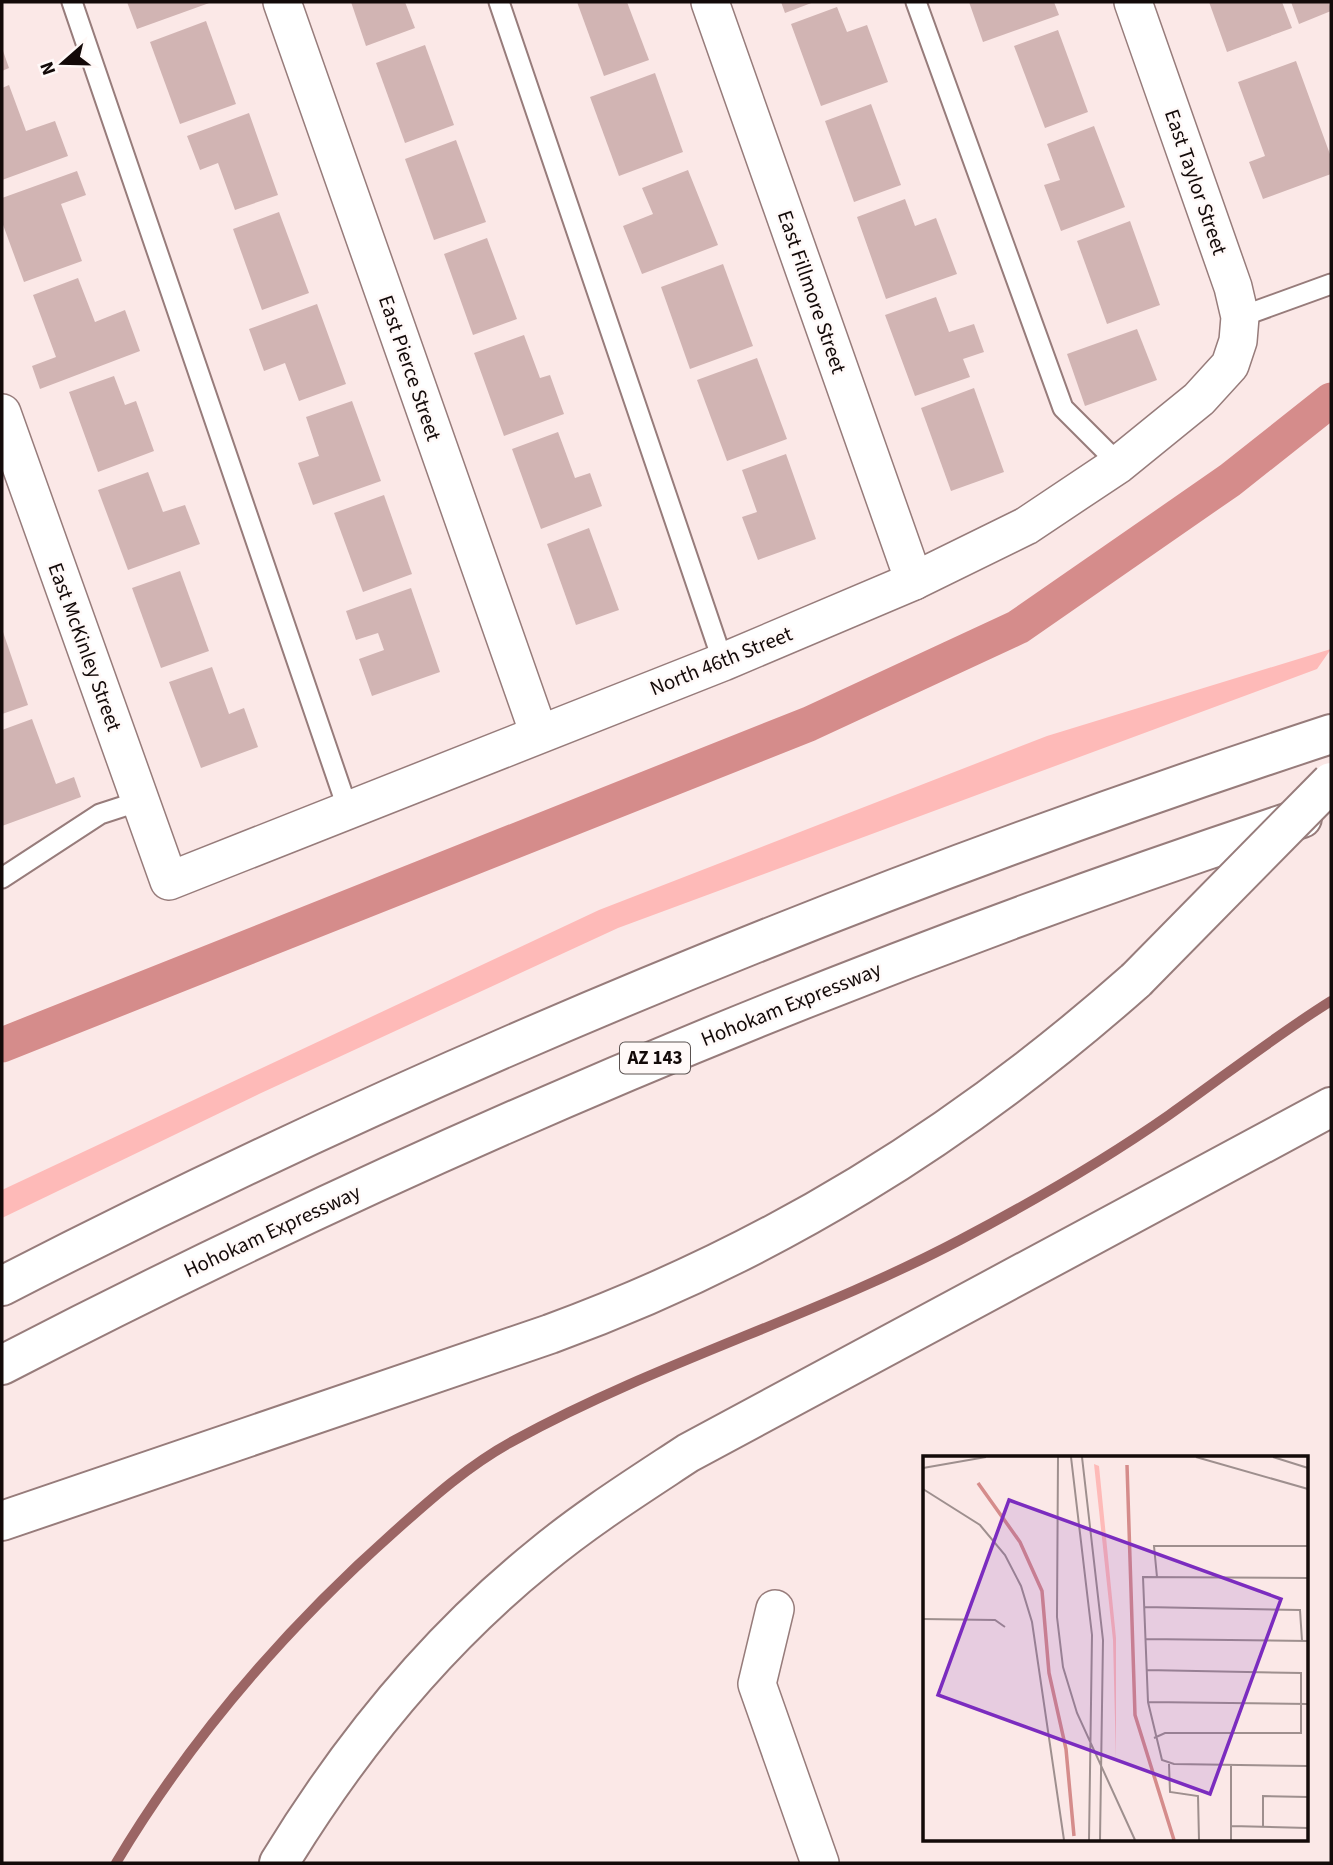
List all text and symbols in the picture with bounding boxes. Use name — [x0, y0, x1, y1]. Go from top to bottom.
north arrow — [28, 28, 98, 98]
text: N — [34, 58, 63, 79]
street label: East Taylor Street — [1157, 105, 1235, 259]
street label: East Fillmore Street — [770, 206, 854, 378]
street label: East Pierce Street — [371, 291, 449, 445]
street label: East McKinley Street — [41, 558, 129, 736]
street label: North 46th Street — [645, 619, 797, 703]
street label: Hohokam Expressway — [696, 954, 886, 1054]
road number: AZ 143 — [620, 1042, 690, 1074]
street label: Hohokam Expressway — [179, 1177, 366, 1285]
inset map — [923, 1456, 1308, 1840]

